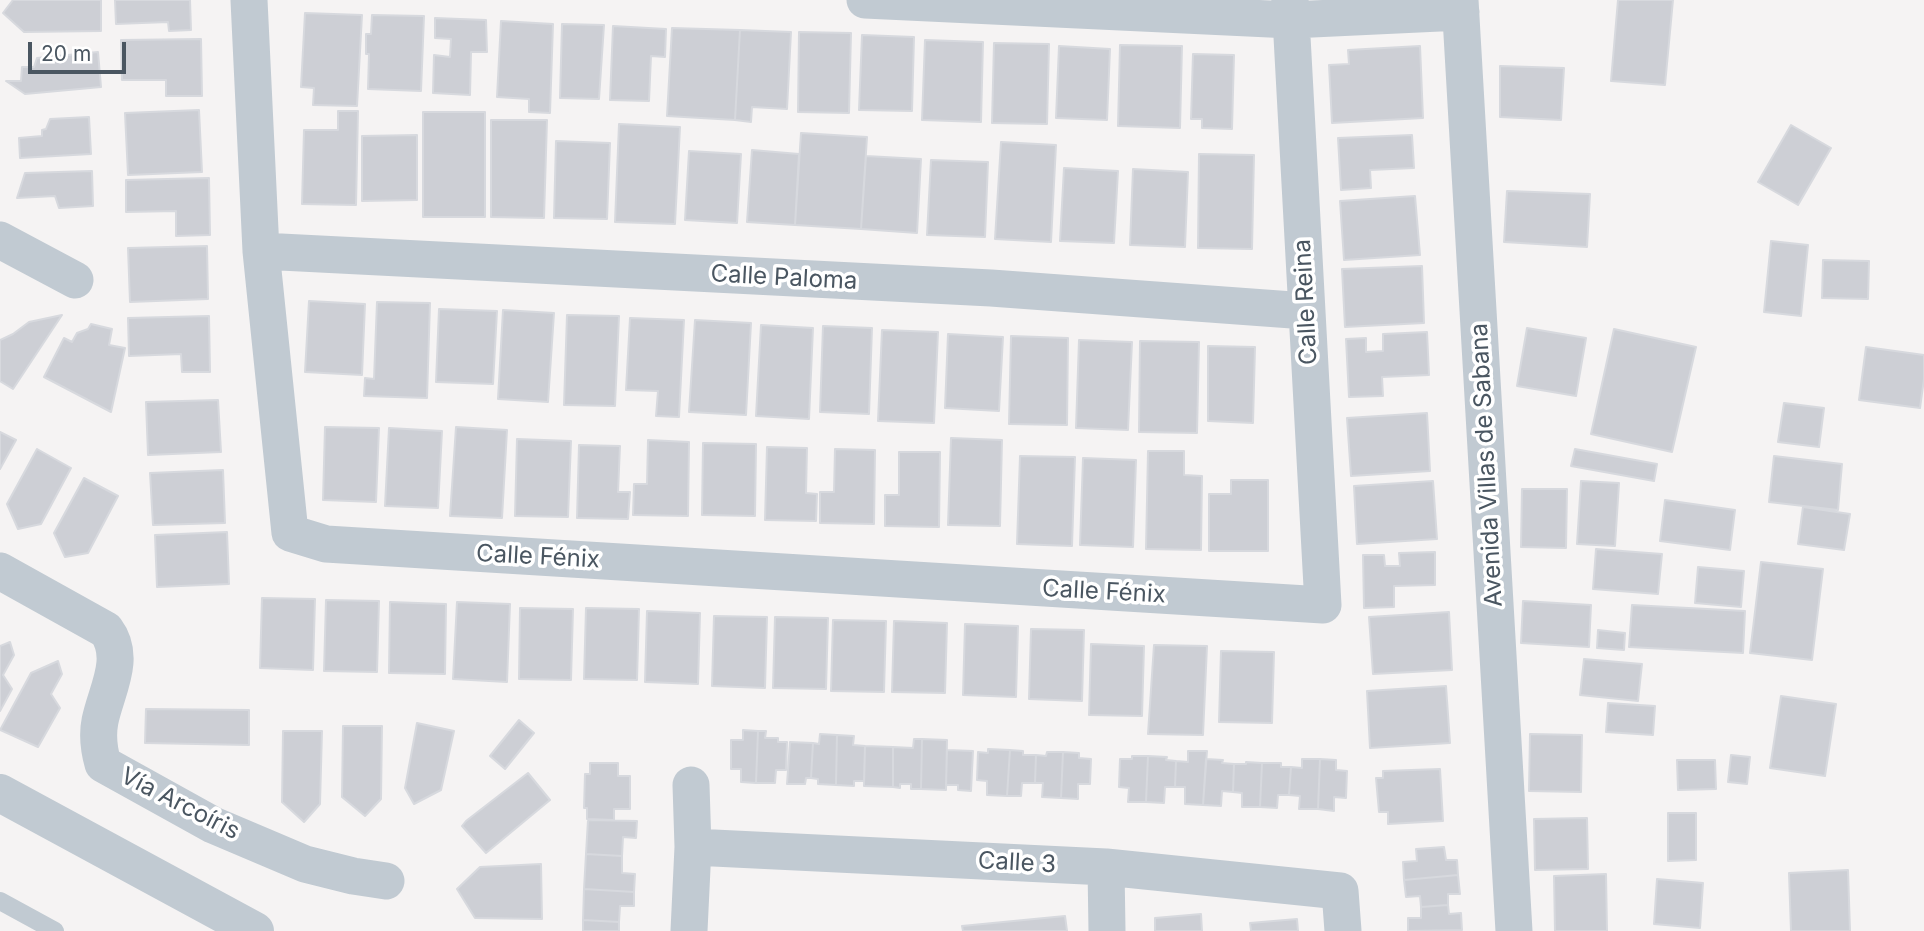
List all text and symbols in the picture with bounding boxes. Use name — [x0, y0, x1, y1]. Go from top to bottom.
scale bar — [32, 28, 130, 72]
text: 20 m — [41, 41, 91, 66]
street label: Calle Reina — [1288, 238, 1324, 366]
street label: Calle Paloma — [710, 260, 858, 296]
street label: Avenida Villas de Sabana — [1465, 322, 1509, 608]
street label: Calle Fénix — [475, 539, 601, 575]
street label: Calle Fénix — [1041, 574, 1167, 610]
street label: Vía Arcoíris — [116, 762, 244, 846]
street label: Calle 3 — [977, 847, 1057, 879]

